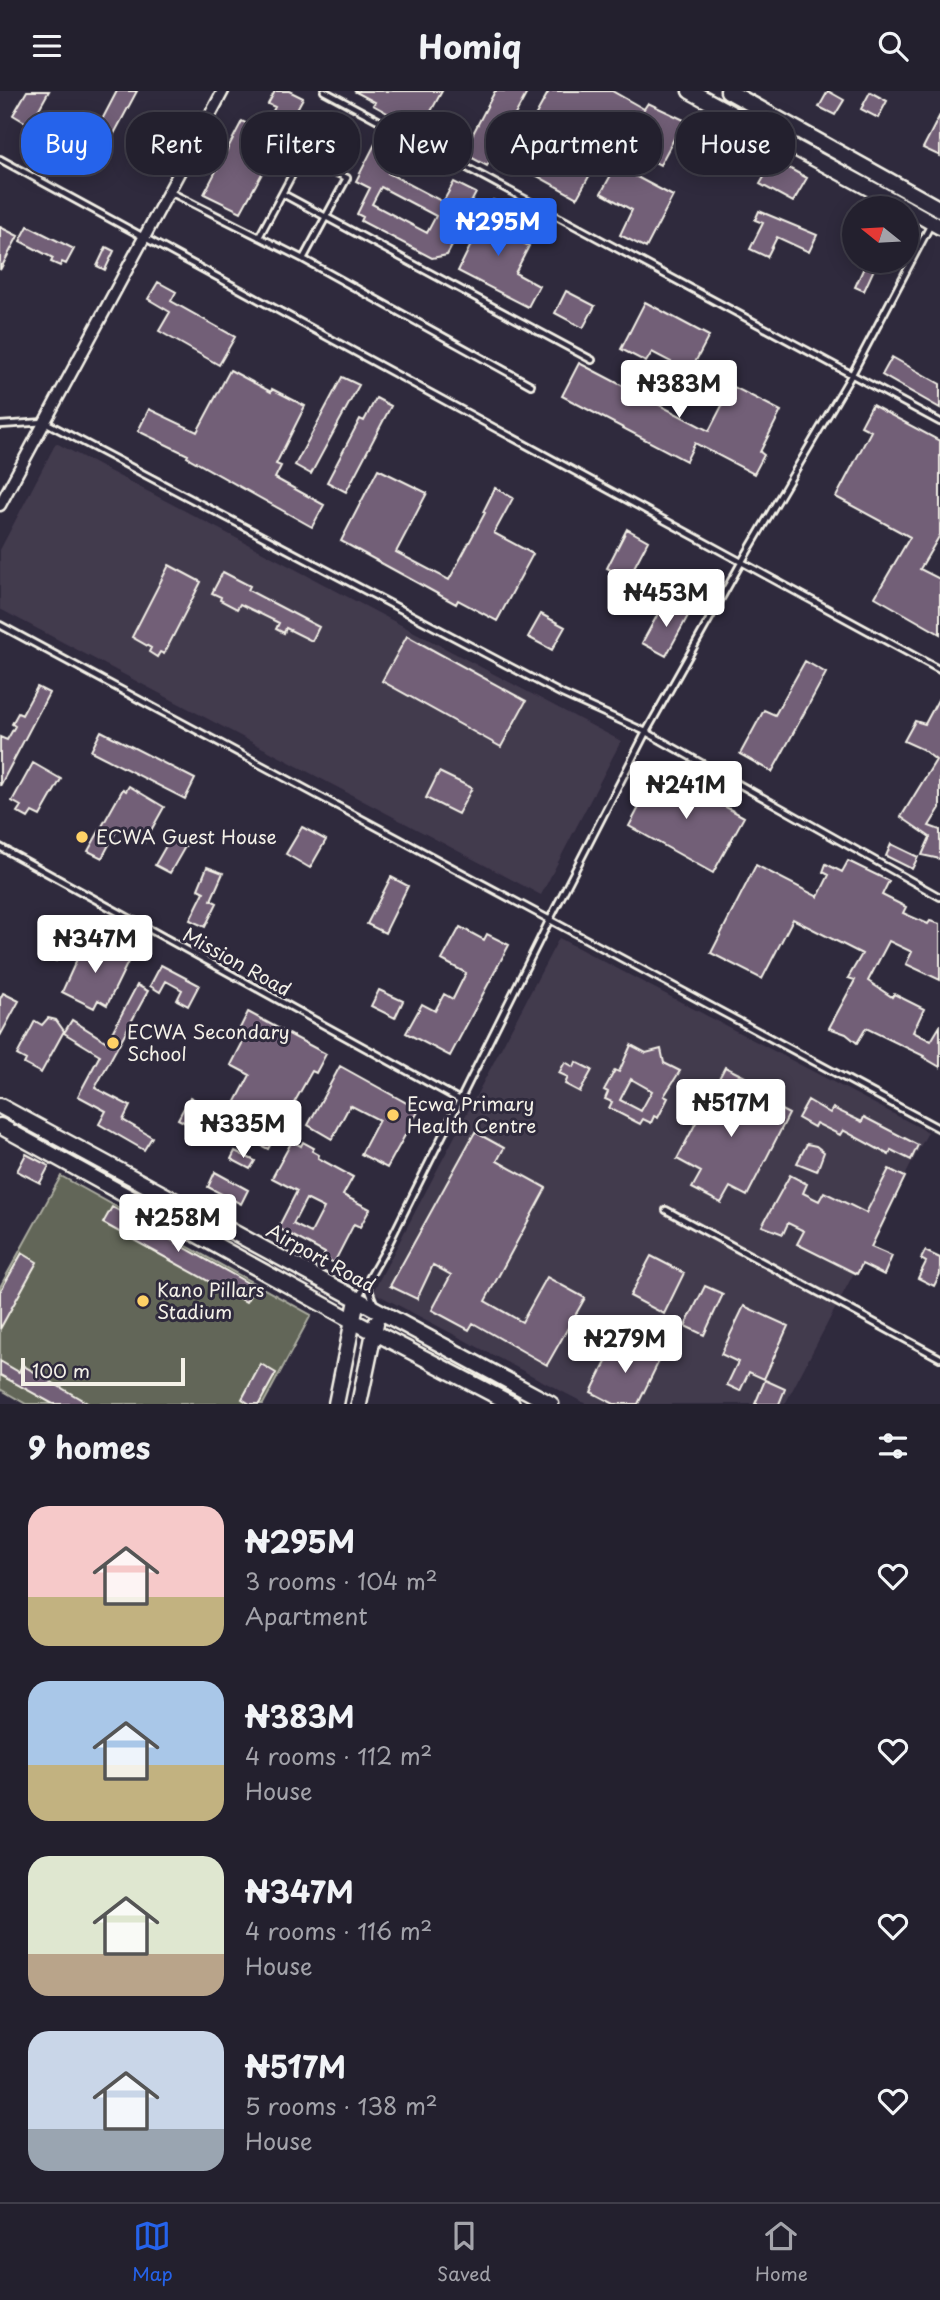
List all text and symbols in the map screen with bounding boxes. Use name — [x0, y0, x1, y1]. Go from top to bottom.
text: Homiq — [418, 22, 522, 70]
icon: menu — [28, 27, 66, 65]
icon: search — [874, 27, 912, 65]
chip: Buy — [21, 112, 112, 175]
chip: Rent — [126, 112, 227, 175]
chip: Filters — [241, 112, 360, 175]
chip: New — [374, 112, 472, 175]
chip: Apartment — [486, 112, 662, 175]
chip: House — [676, 112, 795, 175]
north arrow — [842, 196, 919, 273]
map controls — [842, 196, 919, 273]
pin: ₦295M — [449, 199, 547, 258]
text: ₦295M — [456, 203, 540, 238]
pin: ₦383M — [630, 361, 728, 420]
text: ₦383M — [637, 365, 721, 400]
pin: ₦453M — [617, 569, 715, 629]
text: ₦453M — [624, 574, 708, 609]
pin: ₦241M — [637, 761, 735, 821]
text: ₦241M — [646, 766, 726, 801]
place label: ECWA Guest House — [96, 822, 277, 850]
marker: ECWA Guest House — [74, 829, 90, 845]
pin: ₦347M — [46, 915, 144, 975]
text: ₦347M — [53, 920, 137, 955]
street label: Mission Road — [178, 920, 297, 1002]
place label: ECWA Secondary School — [127, 1017, 290, 1067]
marker: ECWA Secondary School — [105, 1035, 121, 1051]
pin: ₦517M — [682, 1079, 780, 1139]
text: ₦517M — [692, 1084, 770, 1119]
place label: Ecwa Primary Health Centre — [407, 1089, 536, 1139]
pin: ₦335M — [194, 1101, 292, 1160]
text: ₦335M — [200, 1105, 286, 1140]
marker: Ecwa Primary Health Centre — [385, 1107, 401, 1123]
pin: ₦258M — [129, 1195, 227, 1254]
text: ₦258M — [135, 1199, 221, 1234]
street label: Airport Road — [262, 1216, 381, 1299]
place label: Kano Pillars Stadium — [157, 1275, 264, 1325]
marker: Kano Pillars Stadium — [135, 1293, 151, 1309]
pin: ₦279M — [576, 1315, 674, 1375]
text: ₦279M — [584, 1320, 666, 1355]
scale bar — [21, 1355, 186, 1387]
text: 100 m — [32, 1356, 90, 1384]
text: 9 homes — [28, 1424, 150, 1469]
icon: filters — [874, 1427, 912, 1465]
text: ₦295M — [245, 1518, 355, 1563]
icon: home — [84, 1534, 168, 1618]
icon: heart — [874, 1557, 912, 1595]
text: 3 rooms · 104 m² — [245, 1563, 438, 1598]
text: Apartment — [245, 1598, 368, 1633]
text: ₦383M — [245, 1693, 355, 1738]
icon: home — [84, 1709, 168, 1793]
icon: heart — [874, 1732, 912, 1770]
text: 4 rooms · 112 m² — [245, 1738, 432, 1773]
text: House — [245, 1773, 312, 1808]
text: ₦347M — [245, 1868, 354, 1913]
icon: home — [84, 1884, 168, 1968]
icon: heart — [874, 1907, 912, 1945]
text: 4 rooms · 116 m² — [245, 1913, 432, 1948]
text: House — [245, 1948, 312, 1983]
text: ₦517M — [245, 2043, 346, 2088]
icon: home — [84, 2059, 168, 2143]
icon: heart — [874, 2082, 912, 2120]
text: 5 rooms · 138 m² — [245, 2088, 438, 2123]
text: House — [245, 2123, 312, 2158]
tab: Map — [132, 2217, 173, 2287]
tab: Saved — [437, 2217, 491, 2287]
tab: Home — [755, 2217, 808, 2287]

